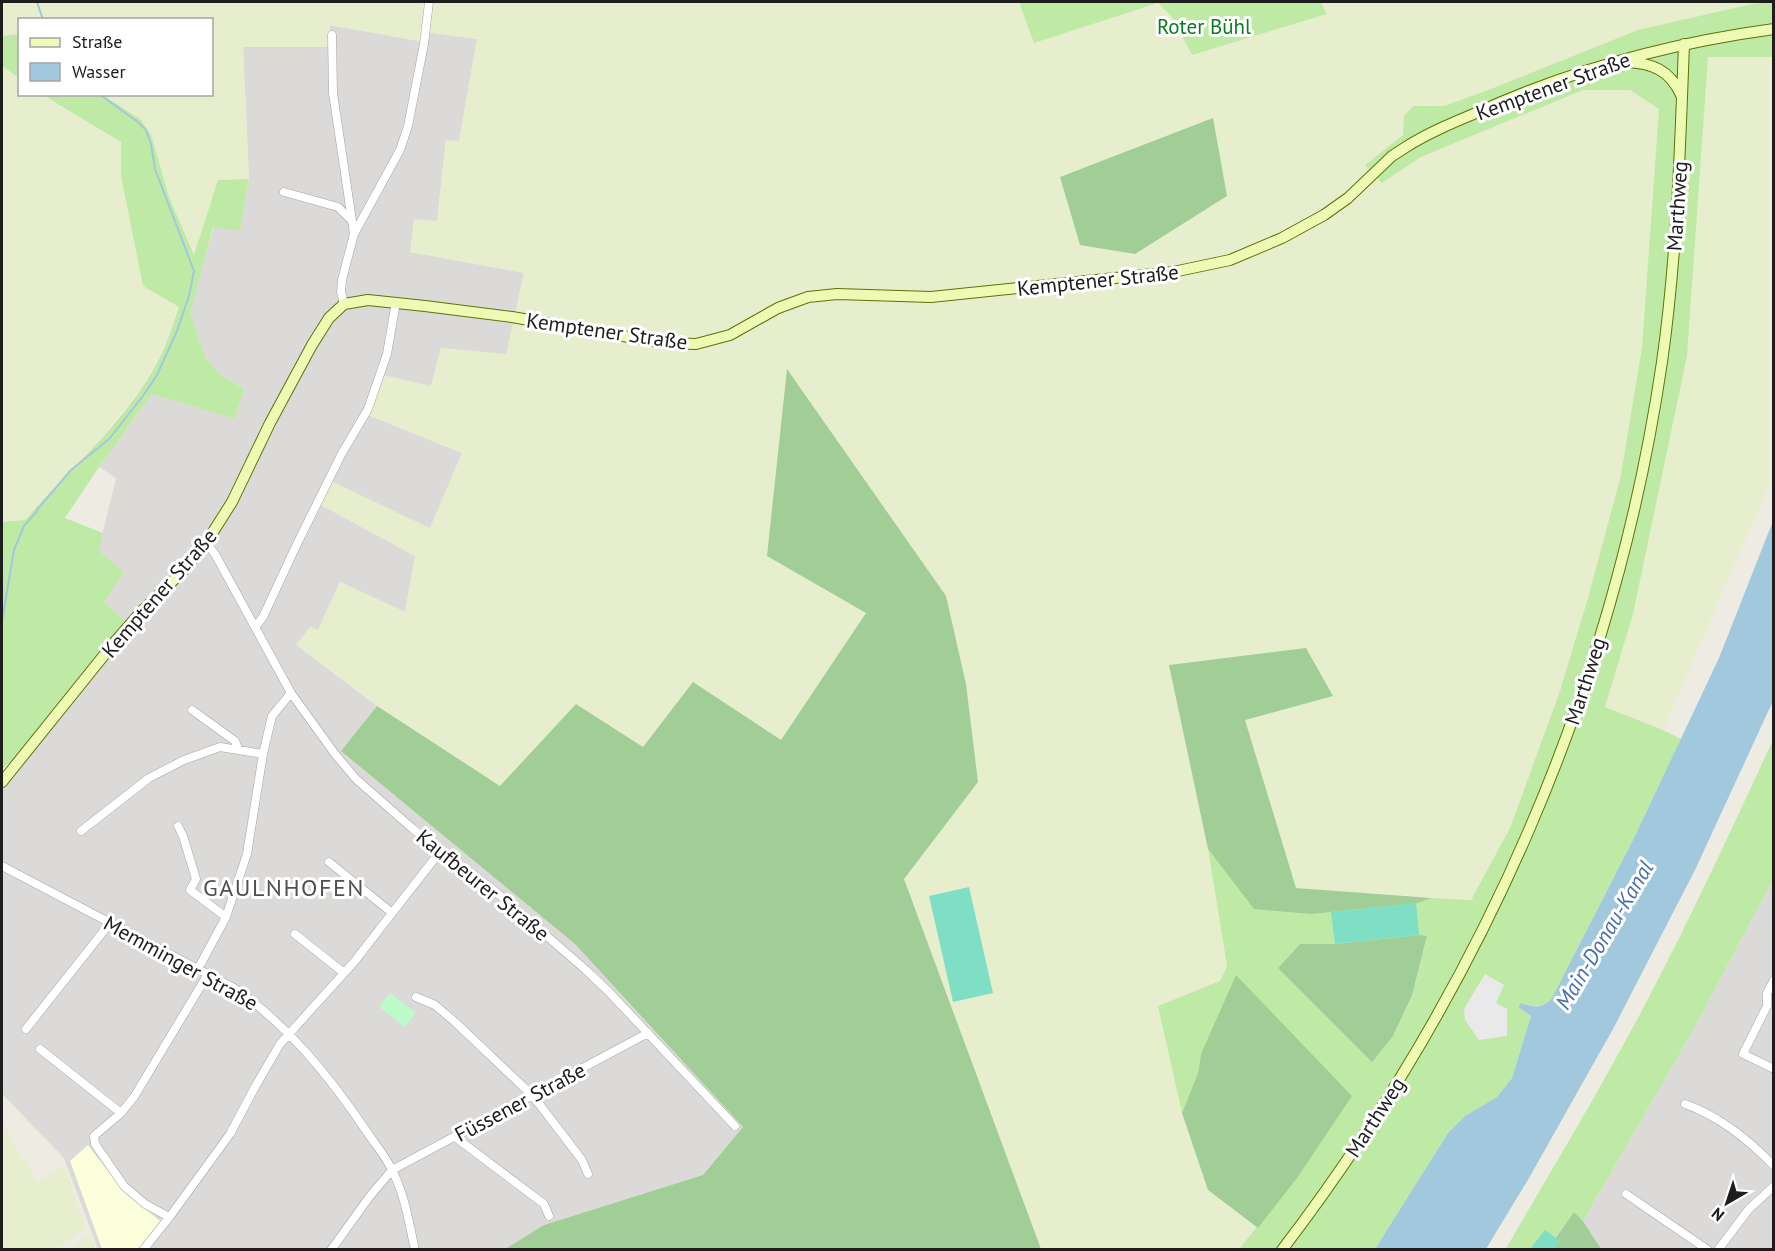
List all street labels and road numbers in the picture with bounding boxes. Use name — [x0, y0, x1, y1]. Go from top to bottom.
street label: Kemptener Straße — [1472, 46, 1634, 126]
street label: Marthweg — [1660, 160, 1694, 252]
street label: Kemptener Straße — [1016, 258, 1180, 302]
street label: Kemptener Straße — [525, 306, 689, 356]
street label: Kemptener Straße — [96, 523, 222, 663]
street label: Marthweg — [1558, 634, 1612, 728]
street label: Kaufbeurer Straße — [411, 823, 555, 947]
street label: Memminger Straße — [99, 909, 263, 1017]
street label: Füssener Straße — [450, 1056, 590, 1148]
street label: Marthweg — [1339, 1072, 1411, 1162]

